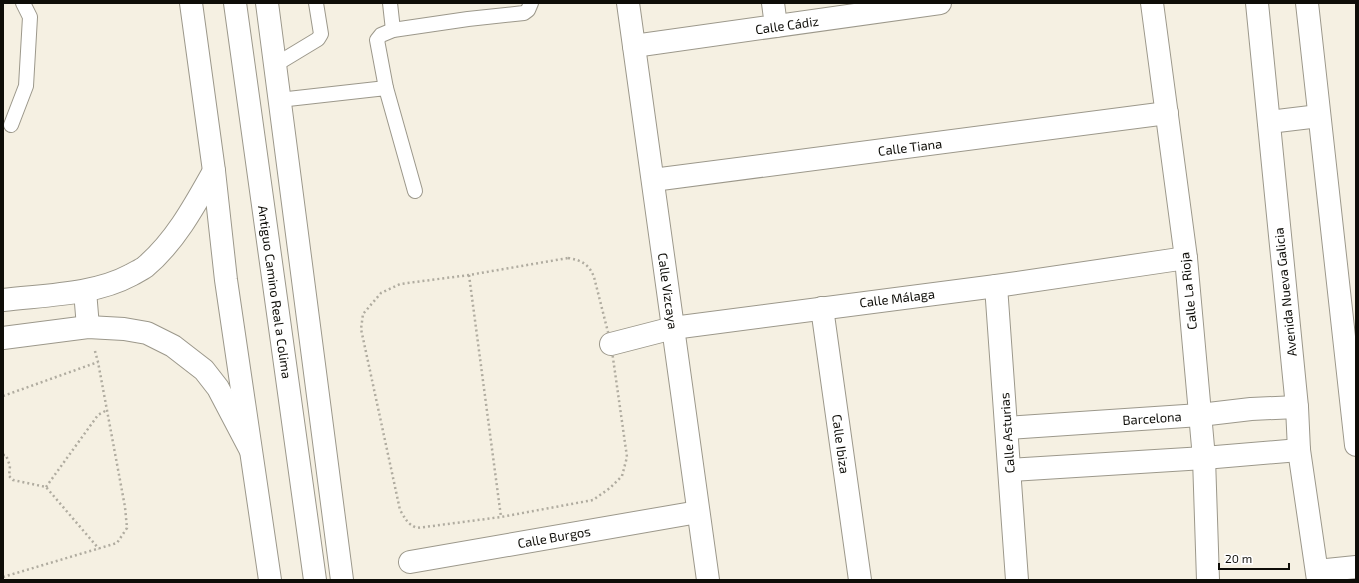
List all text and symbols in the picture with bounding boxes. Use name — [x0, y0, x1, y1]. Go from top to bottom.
street label: Calle Cádiz — [754, 13, 820, 37]
street label: Calle Tiana — [877, 135, 943, 159]
street label: Antiguo Camino Real a Colima — [255, 204, 295, 380]
street label: Avenida Nueva Galicia — [1270, 227, 1300, 357]
street label: Calle La Rioja — [1176, 251, 1200, 331]
street label: Calle Vizcaya — [655, 252, 681, 330]
street label: Calle Málaga — [858, 285, 936, 311]
street label: Calle Asturias — [996, 392, 1018, 474]
street label: Barcelona — [1122, 408, 1182, 428]
street label: Calle Ibiza — [829, 413, 853, 475]
street label: Calle Burgos — [516, 523, 592, 551]
scale bar — [1219, 545, 1289, 571]
text: 20 m — [1225, 551, 1252, 565]

